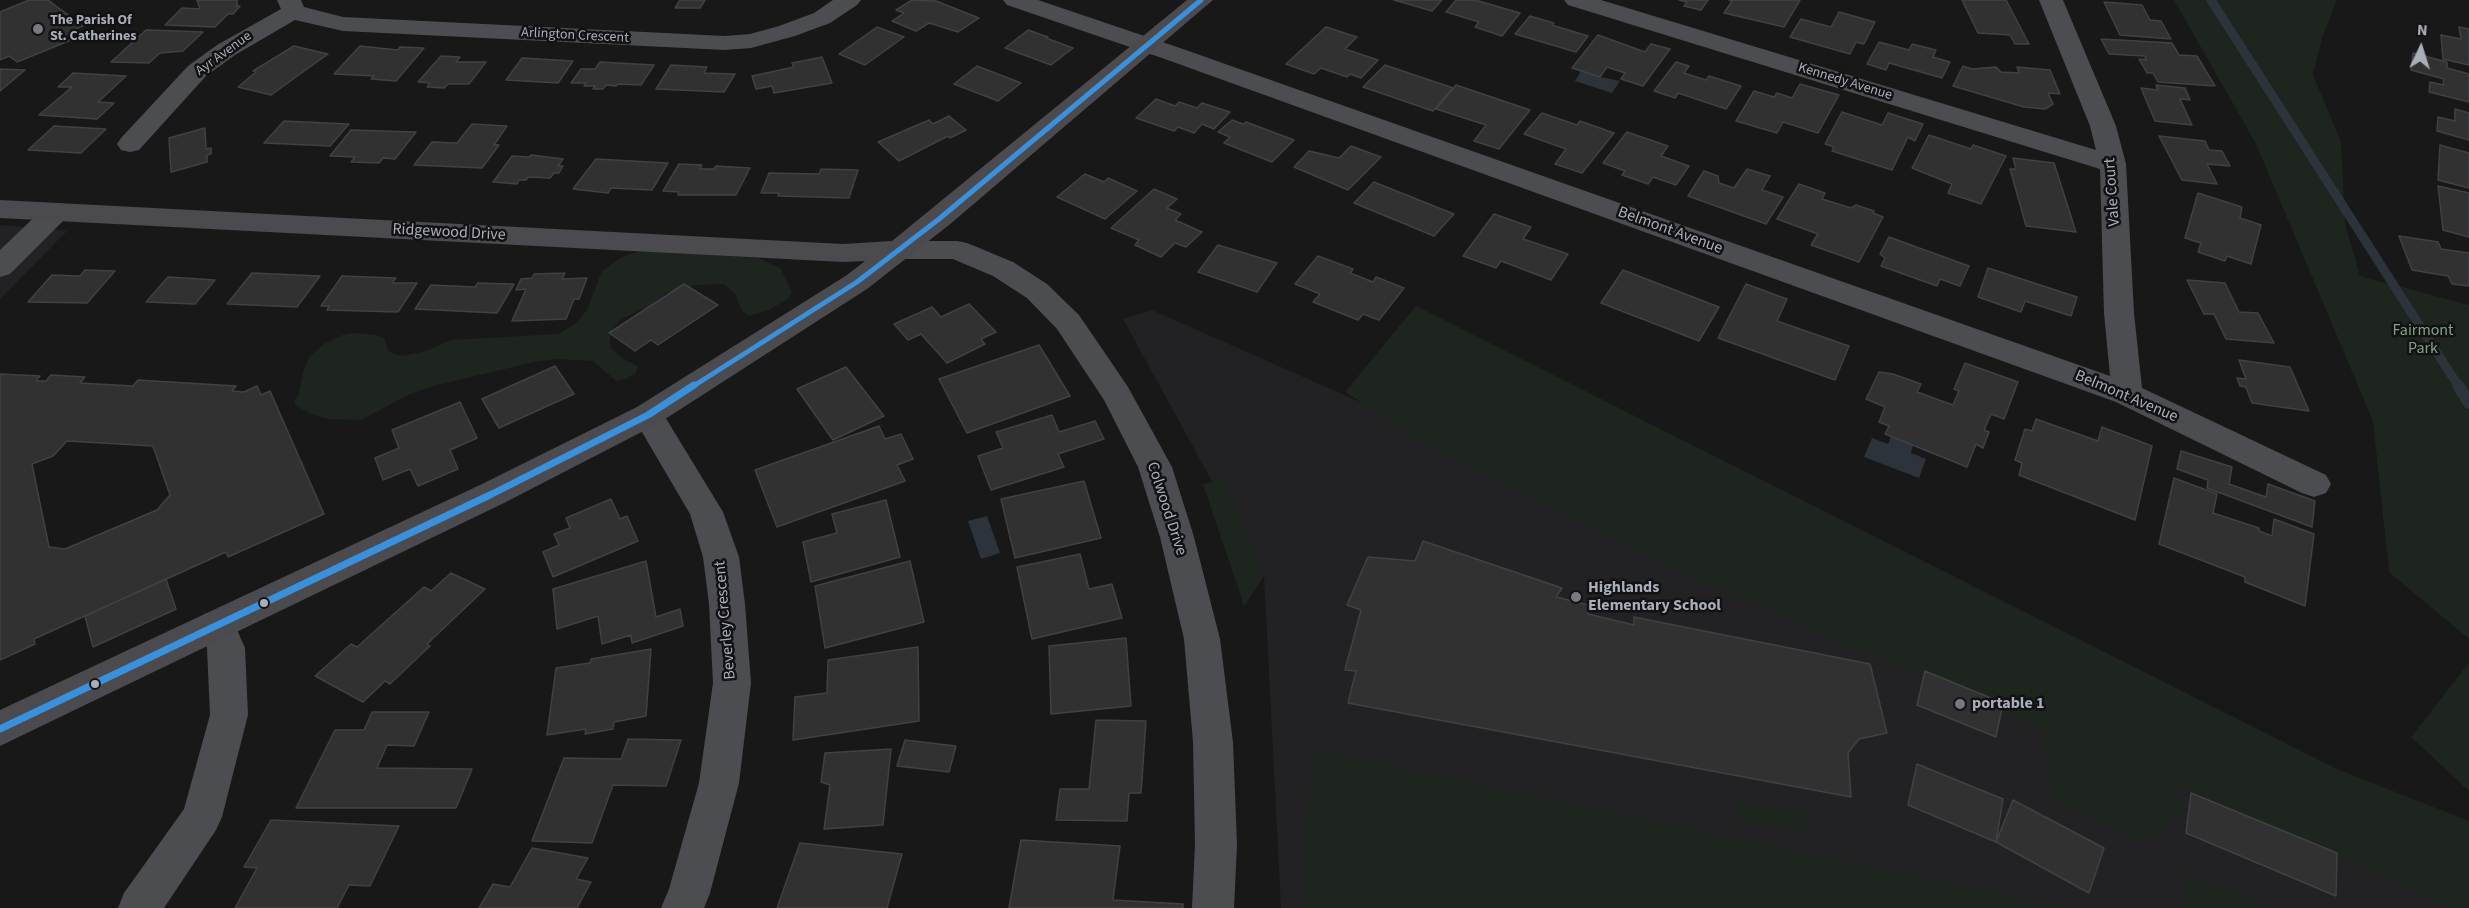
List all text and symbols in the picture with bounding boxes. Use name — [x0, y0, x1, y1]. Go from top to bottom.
place label: The Parish Of St. Catherines — [50, 13, 136, 46]
north arrow — [2391, 18, 2451, 78]
text: N — [2416, 19, 2428, 41]
marker: The Parish Of St. Catherines — [31, 22, 45, 36]
street label: Arlington Crescent — [521, 25, 629, 47]
street label: Ayr Avenue — [193, 28, 255, 80]
street label: Kennedy Avenue — [1796, 60, 1894, 104]
street label: Vale Court — [2101, 157, 2125, 227]
street label: Belmont Avenue — [1615, 203, 1725, 259]
street label: Ridgewood Drive — [392, 220, 506, 246]
park label: Fairmont Park — [2392, 321, 2454, 359]
street label: Belmont Avenue — [2072, 367, 2180, 427]
street label: Colwood Drive — [1142, 460, 1190, 558]
street label: Beverley Crescent — [711, 560, 741, 680]
place label: Highlands Elementary School — [1588, 578, 1721, 616]
marker: Highlands Elementary School — [1569, 590, 1583, 604]
unlabelled marker — [258, 597, 270, 609]
unlabelled marker — [89, 678, 101, 690]
place label: portable 1 — [1972, 694, 2044, 714]
marker: portable 1 — [1953, 697, 1967, 711]

